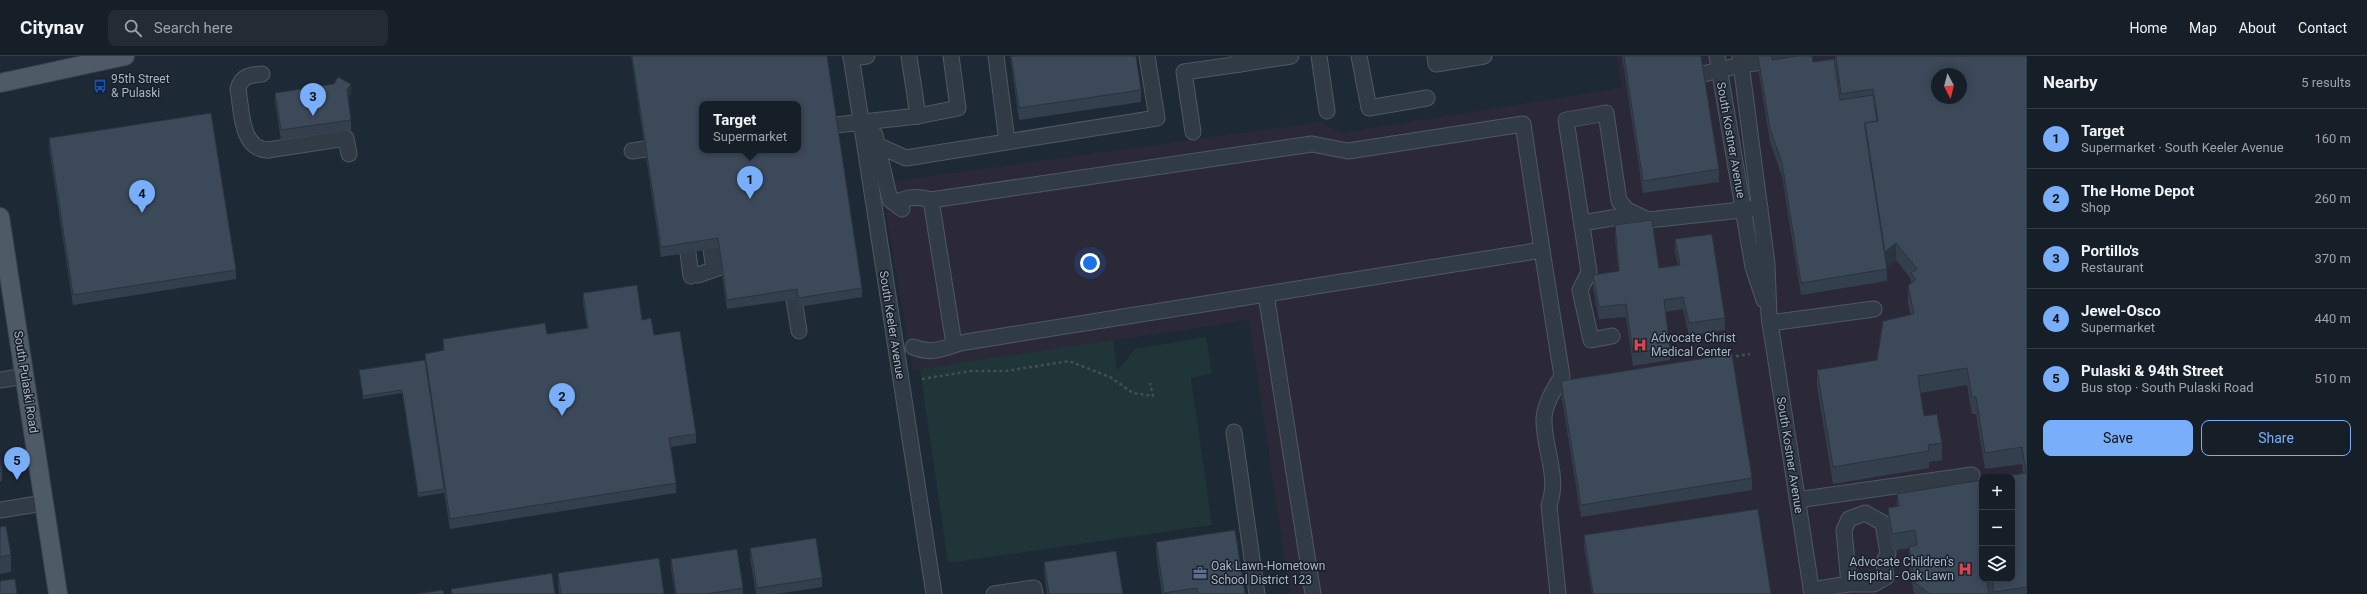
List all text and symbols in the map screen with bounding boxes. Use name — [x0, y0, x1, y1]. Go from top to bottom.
search box — [108, 10, 388, 46]
text: Citynav — [20, 16, 84, 39]
icon: search — [122, 17, 144, 39]
text: Search here — [154, 19, 233, 37]
text: Home — [2129, 20, 2167, 36]
text: Map — [2189, 20, 2217, 36]
text: About — [2239, 20, 2276, 36]
text: Contact — [2298, 20, 2347, 36]
north arrow — [1931, 68, 1967, 104]
place label: 95th Street & Pulaski — [111, 72, 170, 100]
text: Nearby — [2043, 72, 2098, 92]
text: 5 results — [2301, 75, 2351, 90]
bus stop icon: 95th Street & Pulaski — [92, 78, 108, 94]
street label: South Kostner Avenue — [1714, 81, 1748, 199]
pin: 3 — [300, 83, 326, 116]
popup — [699, 101, 801, 153]
text: Target — [713, 111, 756, 129]
text: Target — [2081, 122, 2124, 140]
text: Supermarket — [713, 129, 787, 144]
text: 1 — [2052, 131, 2060, 146]
text: 160 m — [2314, 131, 2351, 146]
text: Supermarket · South Keeler Avenue — [2081, 140, 2284, 155]
pin: 1 — [737, 166, 763, 199]
pin: 4 — [129, 180, 155, 213]
text: The Home Depot — [2081, 182, 2194, 200]
text: 2 — [2052, 191, 2060, 206]
text: 260 m — [2314, 191, 2351, 206]
text: Shop — [2081, 200, 2111, 215]
text: Portillo's — [2081, 242, 2139, 260]
text: 3 — [2052, 251, 2060, 266]
text: 370 m — [2314, 251, 2351, 266]
your location — [1080, 253, 1100, 273]
text: Restaurant — [2081, 260, 2144, 275]
street label: South Keeler Avenue — [877, 270, 907, 380]
text: Jewel-Osco — [2081, 302, 2161, 320]
text: 4 — [2052, 311, 2060, 326]
text: 440 m — [2314, 311, 2351, 326]
text: Supermarket — [2081, 320, 2155, 335]
street label: South Pulaski Road — [11, 330, 41, 434]
place label: Advocate Christ Medical Center — [1651, 331, 1736, 359]
hospital icon: Advocate Christ Medical Center — [1632, 337, 1648, 353]
text: Pulaski & 94th Street — [2081, 362, 2223, 380]
text: 5 — [2052, 371, 2060, 386]
text: 510 m — [2314, 371, 2351, 386]
text: Bus stop · South Pulaski Road — [2081, 380, 2254, 395]
pin: 2 — [549, 383, 575, 416]
street label: South Kostner Avenue — [1774, 396, 1806, 514]
button: Save — [2043, 420, 2193, 456]
button: Share — [2201, 420, 2351, 456]
pin: 5 — [4, 447, 30, 480]
map controls — [1979, 474, 2015, 582]
button: + — [1979, 474, 2015, 510]
button: − — [1979, 510, 2015, 546]
button: layers — [1979, 546, 2015, 582]
place label: Advocate Children's Hospital - Oak Lawn — [1848, 555, 1954, 583]
place label: Oak Lawn-Hometown School District 123 — [1211, 559, 1325, 587]
hospital icon: Advocate Children's Hospital - Oak Lawn — [1957, 561, 1973, 577]
office icon: Oak Lawn-Hometown School District 123 — [1192, 565, 1208, 581]

